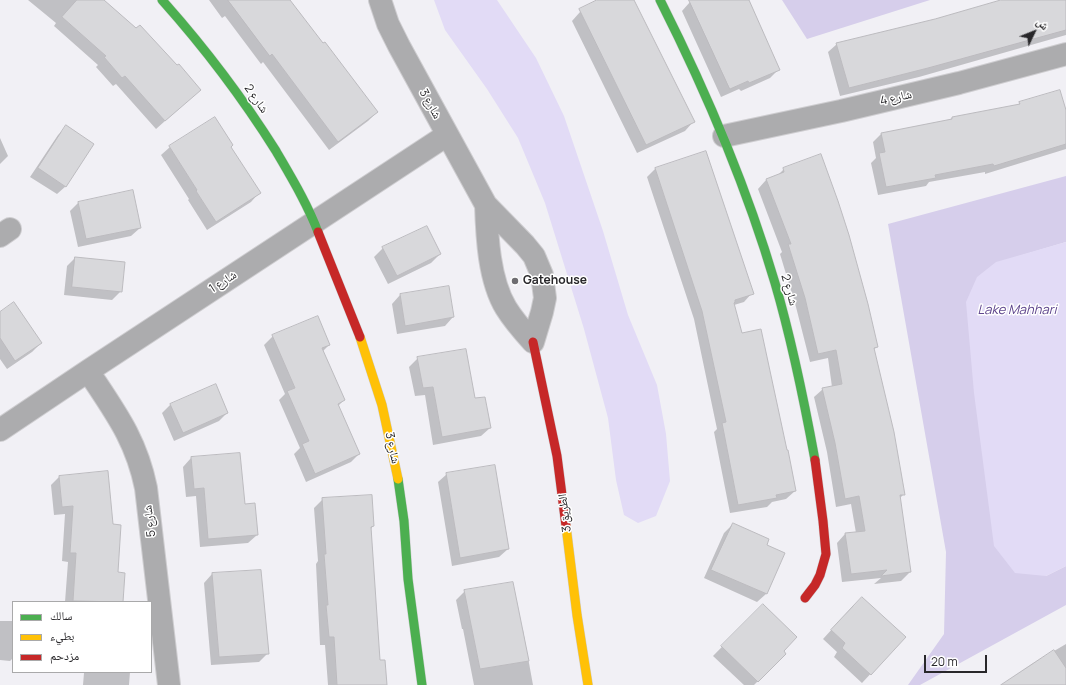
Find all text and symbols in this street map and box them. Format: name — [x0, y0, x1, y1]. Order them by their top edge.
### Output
north arrow — [1014, 12, 1054, 52]
text: ش — [1034, 14, 1053, 33]
street label: شارع 2 — [241, 82, 271, 116]
street label: شارع 3 — [416, 87, 444, 121]
street label: شارع 4 — [879, 87, 913, 109]
street label: شارع 1 — [207, 268, 239, 296]
street label: شارع 2 — [778, 273, 800, 307]
place label: Gatehouse — [523, 274, 587, 288]
marker: Gatehouse — [510, 276, 520, 286]
water label: Lake Mahhari — [978, 302, 1056, 318]
street label: شارع 3 — [382, 431, 402, 465]
street label: 3 الطريق — [555, 493, 575, 533]
street label: شارع 5 — [141, 504, 159, 538]
legend — [12, 601, 152, 673]
text: سالك — [50, 607, 72, 624]
text: بطيء — [50, 627, 74, 644]
text: مزدحم — [50, 647, 79, 664]
scale bar — [926, 647, 989, 673]
text: 20 m — [931, 653, 958, 670]

